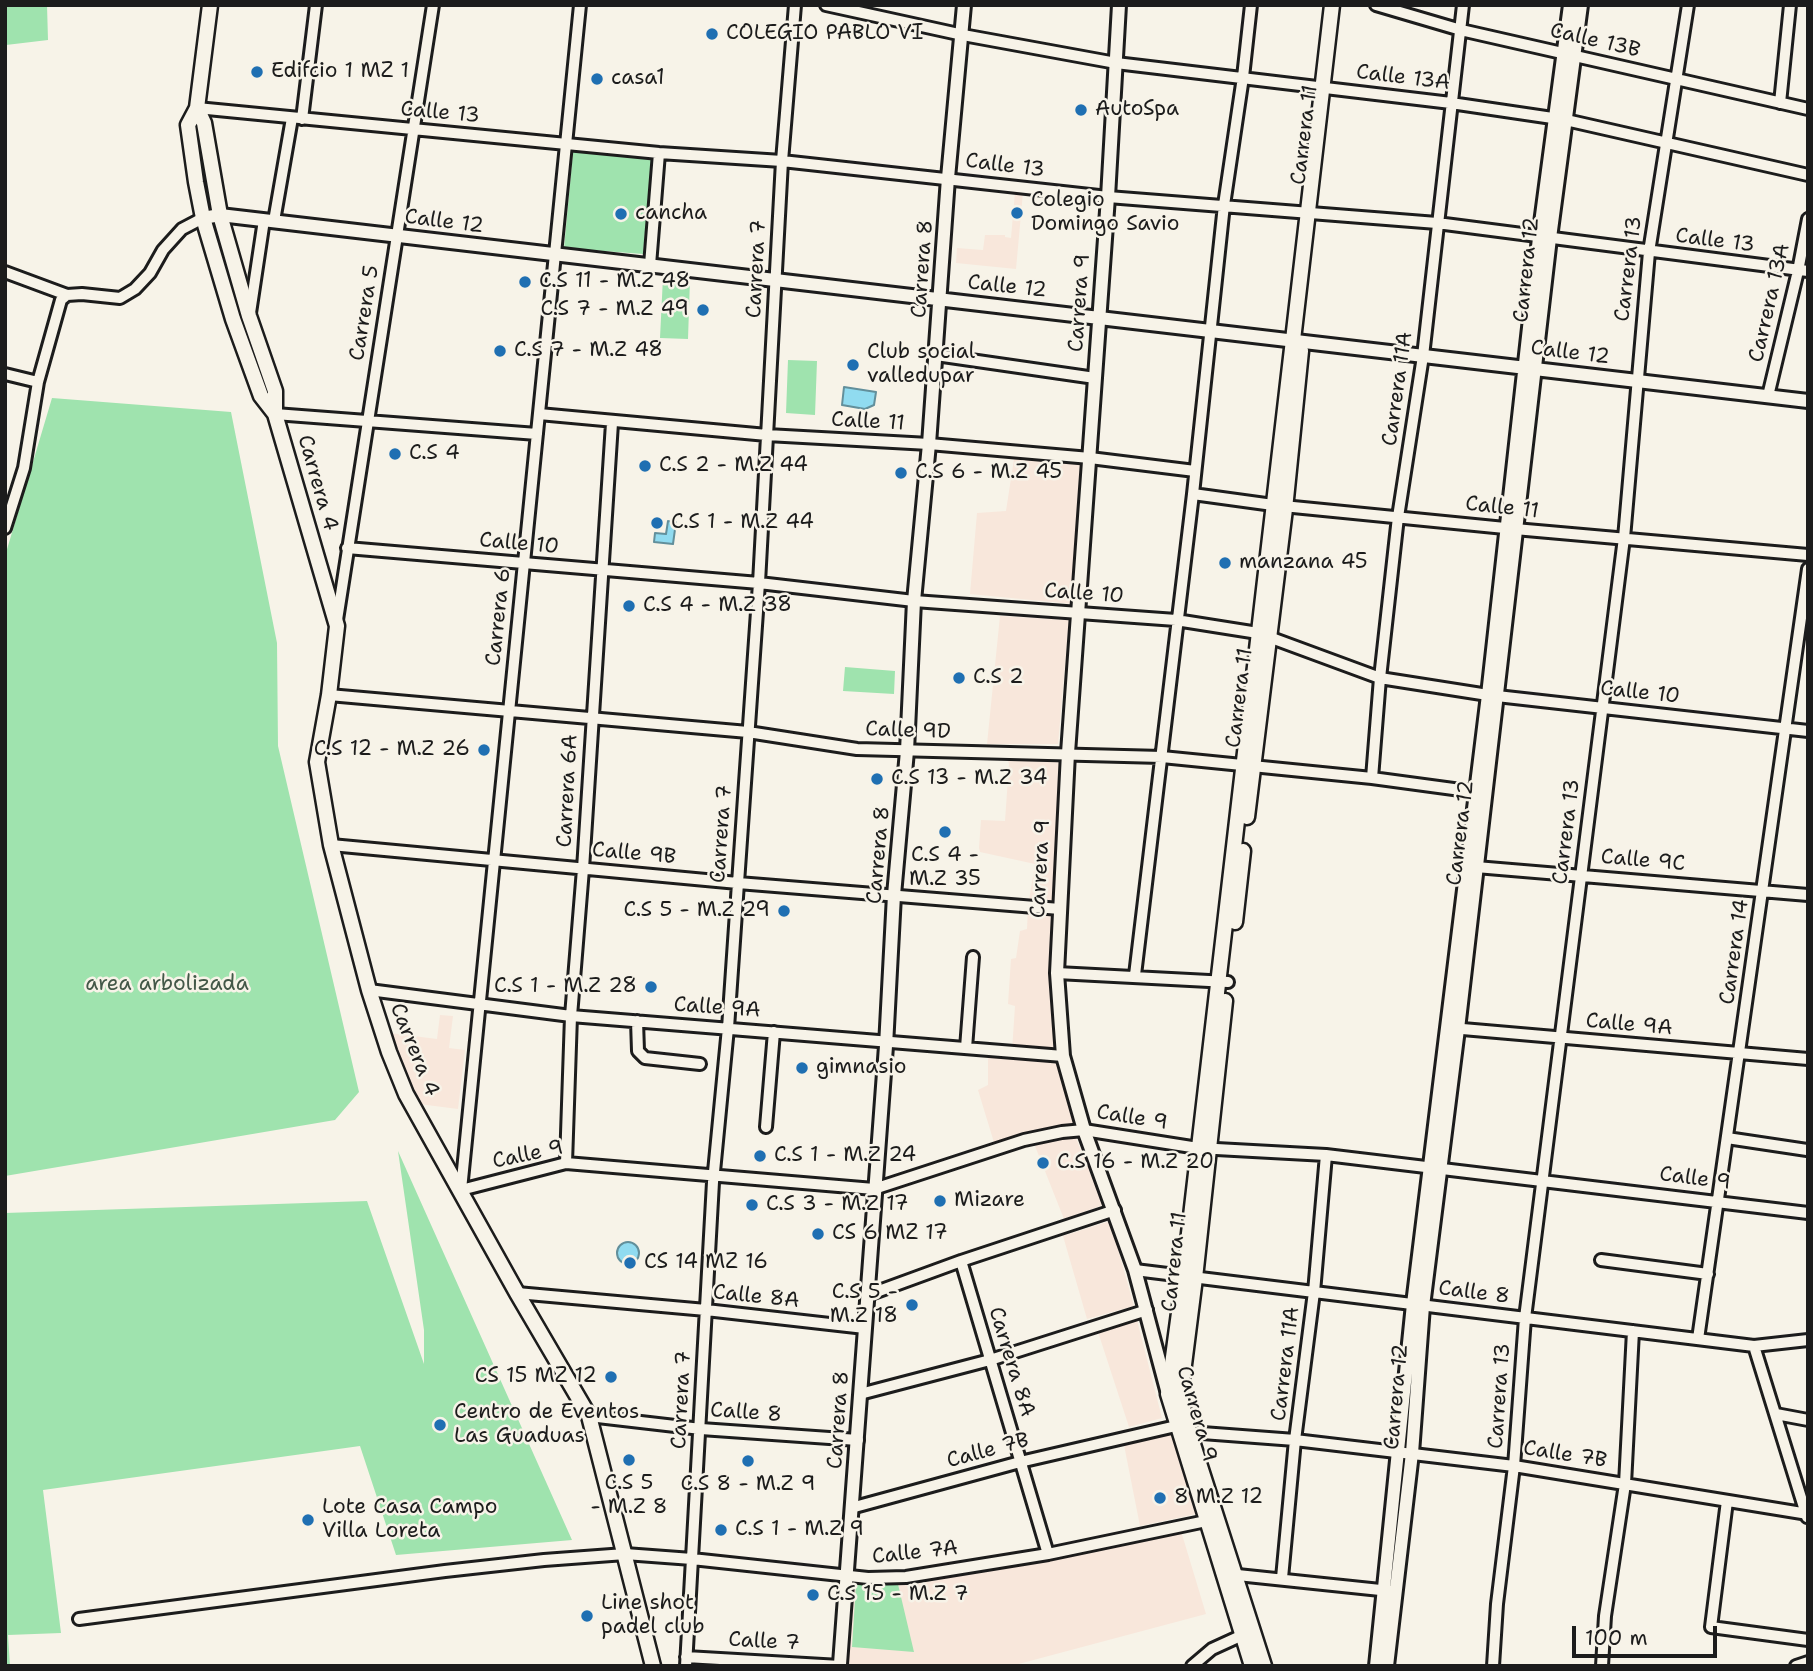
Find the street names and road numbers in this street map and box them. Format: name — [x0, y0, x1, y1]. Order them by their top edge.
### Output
street label: Calle 13B — [1547, 18, 1643, 64]
street label: Calle 13A — [1355, 60, 1451, 96]
street label: Carrera 11 — [1286, 84, 1324, 186]
street label: Calle 13 — [399, 97, 481, 129]
street label: Calle 13 — [964, 149, 1046, 183]
street label: Calle 12 — [403, 205, 485, 239]
street label: Carrera 13 — [1610, 215, 1648, 323]
street label: Carrera 12 — [1509, 216, 1545, 324]
street label: Carrera 7 — [742, 219, 772, 319]
street label: Carrera 8 — [907, 219, 939, 319]
street label: Calle 13 — [1674, 224, 1756, 258]
street label: Carrera 13A — [1744, 241, 1796, 365]
street label: Carrera 9 — [1064, 253, 1096, 353]
street label: Carrera 5 — [345, 263, 385, 363]
street label: Calle 12 — [966, 270, 1048, 304]
street label: Carrera 11A — [1378, 330, 1418, 448]
street label: Calle 12 — [1529, 336, 1611, 370]
street label: Calle 11 — [830, 407, 906, 437]
street label: Carrera 4 — [291, 432, 343, 534]
street label: Calle 11 — [1464, 492, 1540, 524]
street label: Calle 10 — [478, 528, 560, 560]
street label: Carrera 6 — [481, 567, 517, 667]
street label: Calle 10 — [1043, 579, 1125, 609]
street label: Carrera 11 — [1221, 647, 1259, 749]
street label: Calle 10 — [1599, 676, 1681, 710]
street label: Calle 9D — [865, 717, 951, 745]
street label: Carrera 6A — [552, 734, 584, 848]
street label: Carrera 13 — [1548, 778, 1586, 886]
street label: Carrera 12 — [1442, 779, 1480, 887]
street label: Carrera 7 — [706, 784, 738, 884]
street label: Carrera 8 — [862, 805, 896, 905]
street label: Carrera 9 — [1026, 819, 1056, 919]
street label: Calle 9B — [591, 838, 677, 870]
street label: Calle 9C — [1600, 845, 1686, 877]
street label: Carrera 14 — [1715, 898, 1755, 1006]
street label: Calle 9A — [673, 992, 761, 1024]
street label: Carrera 4 — [384, 1000, 444, 1100]
street label: Calle 9A — [1585, 1009, 1673, 1041]
street label: Calle 9 — [1095, 1100, 1169, 1136]
street label: Calle 9 — [490, 1135, 566, 1175]
street label: Calle 9 — [1658, 1162, 1732, 1196]
street label: Carrera 11 — [1157, 1211, 1193, 1313]
street label: Calle 8 — [1437, 1276, 1511, 1310]
street label: Calle 8A — [711, 1280, 801, 1314]
street label: Carrera 8A — [982, 1304, 1040, 1420]
street label: Carrera 11A — [1266, 1305, 1306, 1423]
street label: Carrera 13 — [1484, 1342, 1516, 1450]
street label: Carrera 12 — [1380, 1343, 1414, 1451]
street label: Carrera 7 — [667, 1350, 697, 1450]
street label: Carrera 9 — [1170, 1363, 1222, 1465]
street label: Carrera 8 — [823, 1370, 855, 1470]
street label: Calle 8 — [709, 1398, 783, 1428]
street label: Calle 7B — [944, 1428, 1032, 1474]
street label: Calle 7B — [1521, 1436, 1609, 1474]
street label: Calle 7A — [871, 1536, 959, 1570]
street label: Calle 7 — [728, 1628, 800, 1656]

